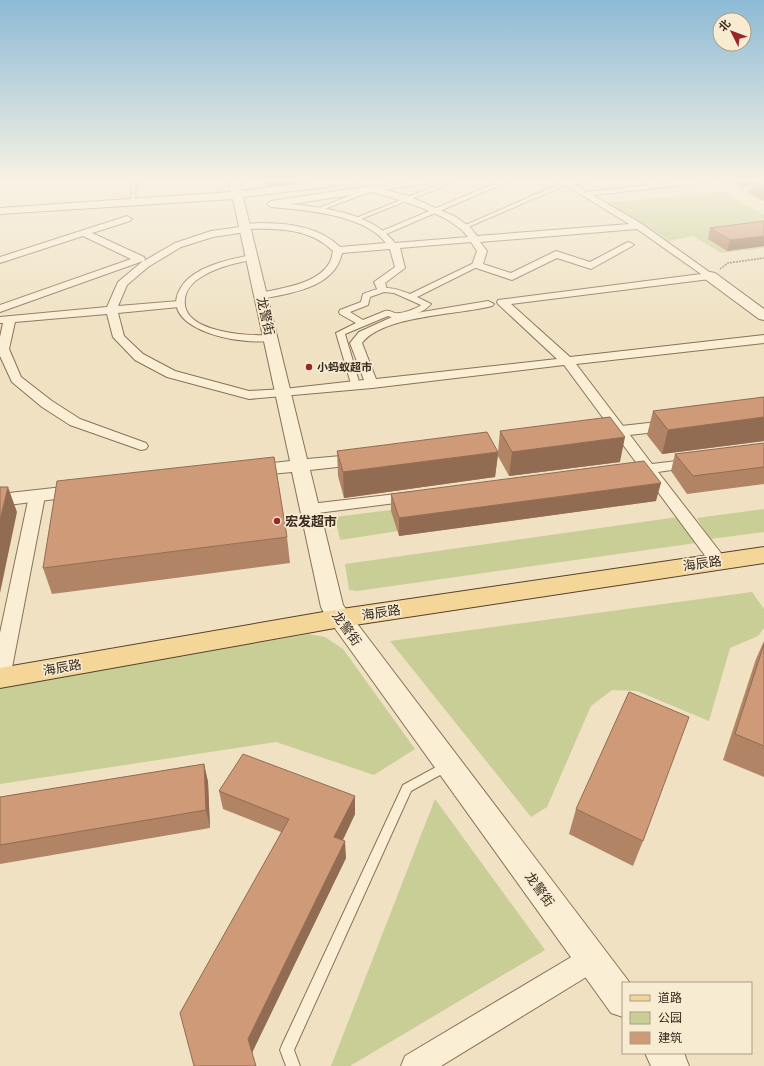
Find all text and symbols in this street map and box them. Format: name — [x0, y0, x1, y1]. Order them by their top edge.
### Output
north arrow — [712, 12, 752, 52]
text: 北 — [714, 15, 733, 34]
street label: 龙警街 — [253, 295, 280, 337]
place label: 小蚂蚁超市 — [317, 358, 372, 374]
marker: 小蚂蚁超市 — [304, 362, 314, 372]
place label: 宏发超市 — [285, 511, 337, 530]
marker: 宏发超市 — [272, 516, 282, 526]
street label: 海辰路 — [681, 550, 723, 575]
street label: 海辰路 — [360, 599, 402, 624]
street label: 龙警街 — [328, 606, 367, 649]
street label: 海辰路 — [41, 654, 83, 679]
street label: 龙警街 — [521, 867, 560, 910]
legend — [622, 982, 752, 1054]
text: 道路 — [658, 988, 682, 1006]
text: 公园 — [658, 1008, 682, 1026]
text: 建筑 — [658, 1028, 682, 1046]

